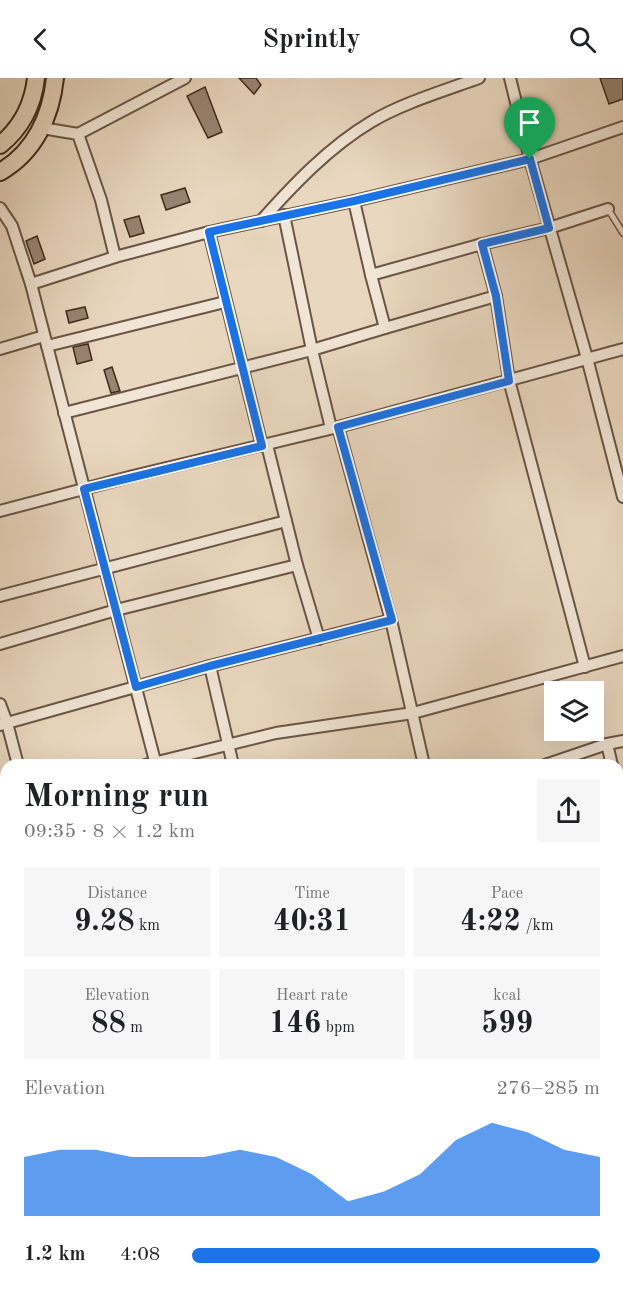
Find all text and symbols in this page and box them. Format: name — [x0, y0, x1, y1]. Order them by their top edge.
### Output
icon: back — [24, 23, 57, 56]
icon: search — [566, 23, 599, 56]
text: Sprintly — [262, 26, 361, 53]
pin — [504, 97, 555, 159]
icon: arrive — [513, 106, 546, 139]
map controls — [544, 681, 604, 741]
button: layers — [544, 681, 604, 741]
button: share — [537, 779, 600, 842]
text: Morning run — [24, 781, 209, 814]
text: 09:35 · 8 × 1.2 km — [24, 822, 195, 842]
text: Distance — [87, 886, 147, 902]
text: Time — [294, 886, 330, 902]
text: Pace — [491, 886, 523, 902]
text: 9.28 — [74, 907, 135, 937]
text: 40:31 — [273, 907, 351, 937]
text: 4:22 — [460, 907, 521, 937]
text: km — [135, 918, 160, 934]
text: /km — [521, 918, 554, 934]
text: Elevation — [84, 988, 150, 1004]
text: Heart rate — [276, 988, 348, 1004]
text: kcal — [493, 988, 521, 1004]
text: 88 — [91, 1009, 126, 1039]
text: 146 — [269, 1009, 321, 1039]
text: 599 — [481, 1009, 533, 1039]
text: m — [126, 1020, 143, 1036]
text: bpm — [321, 1020, 355, 1036]
text: Elevation — [24, 1079, 105, 1099]
text: 276–285 m — [497, 1079, 600, 1099]
text: 1.2 km — [24, 1245, 86, 1265]
text: 4:08 — [120, 1245, 160, 1265]

